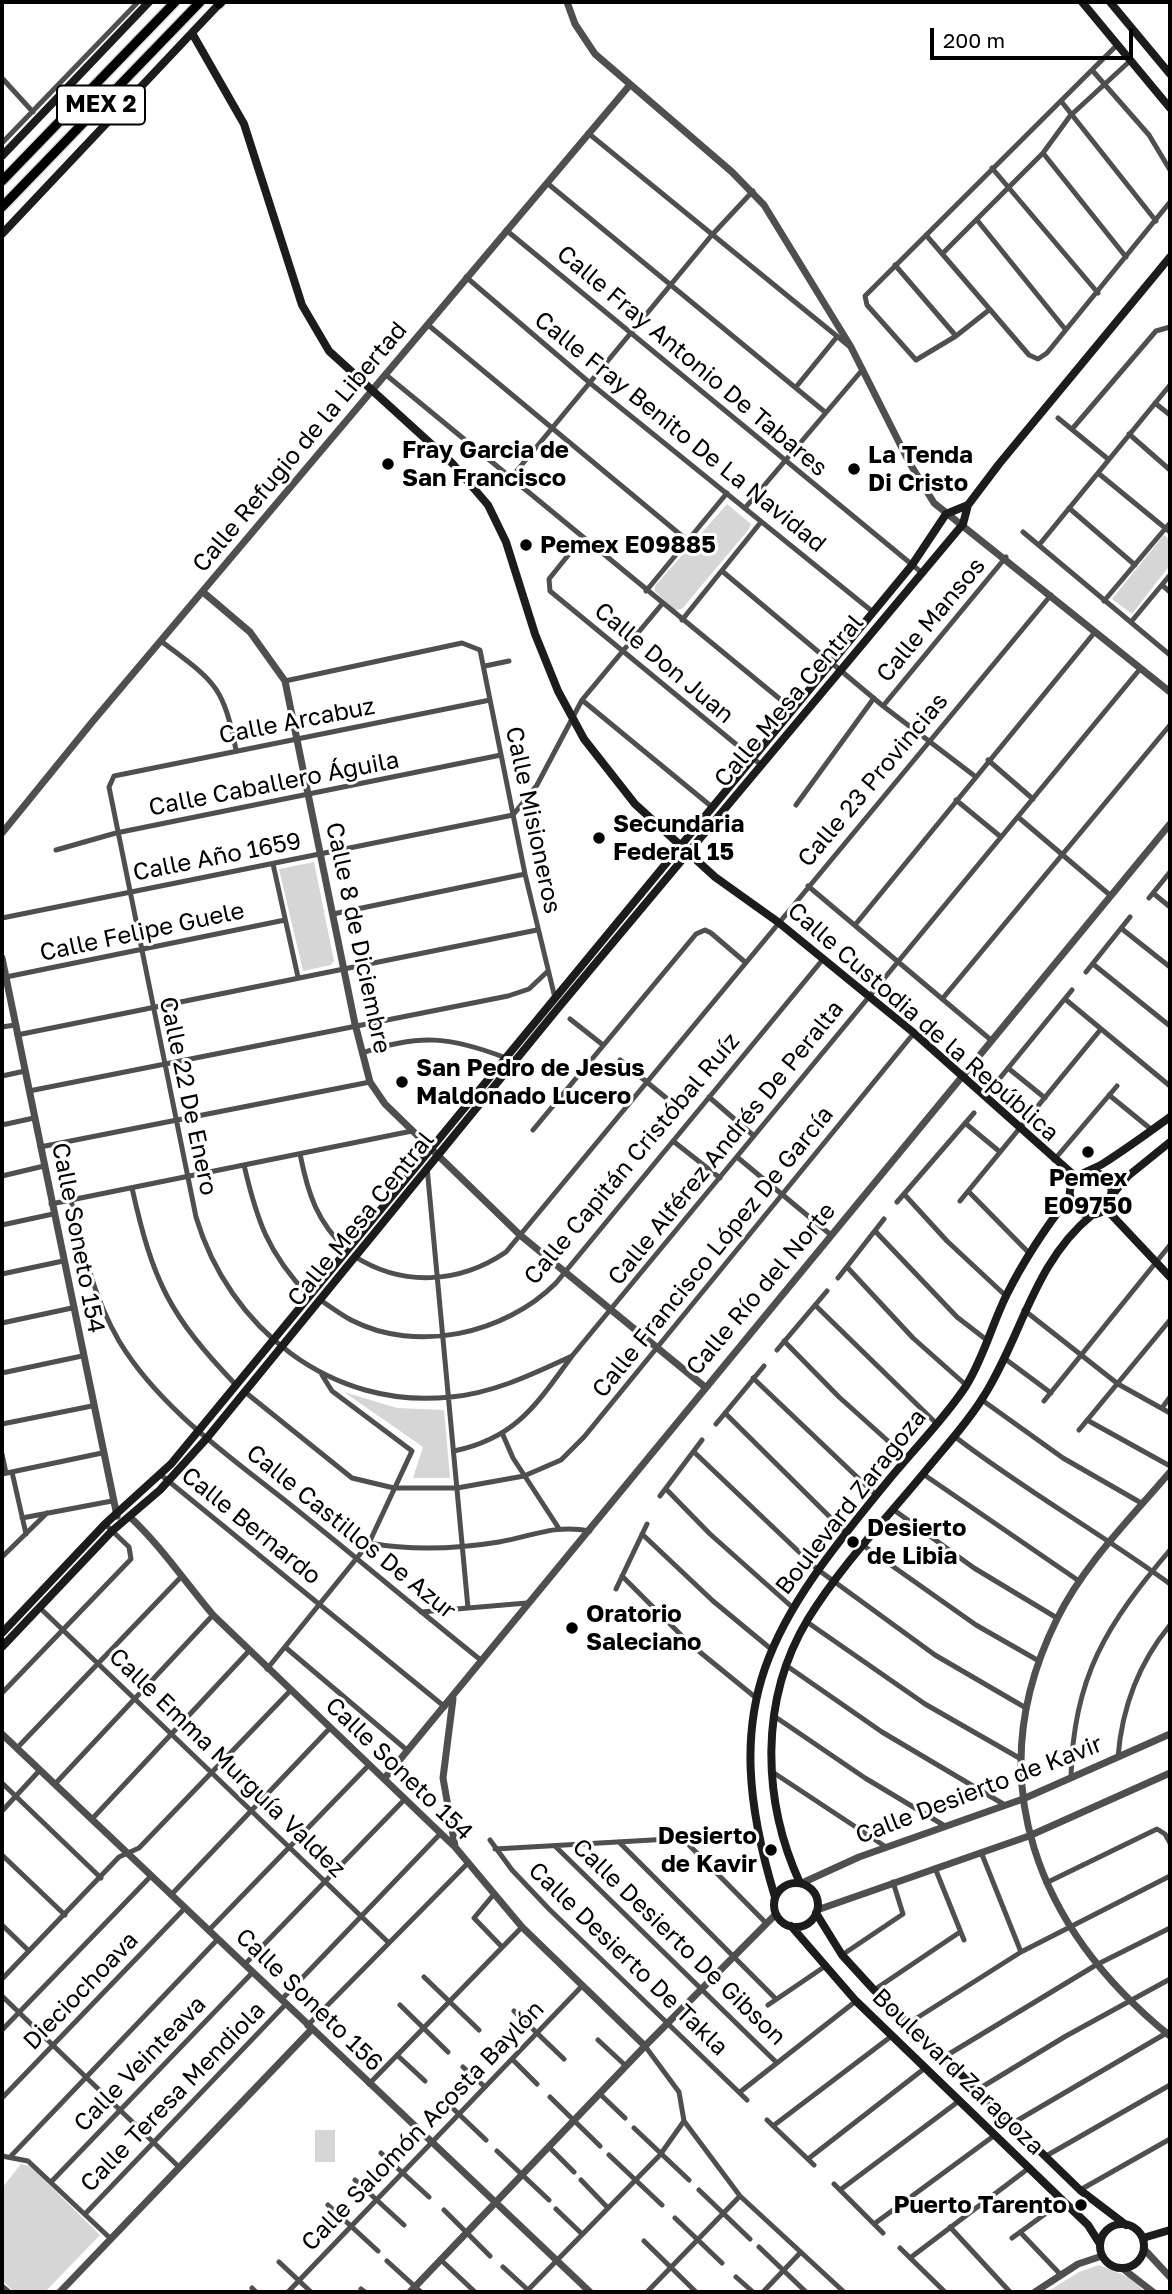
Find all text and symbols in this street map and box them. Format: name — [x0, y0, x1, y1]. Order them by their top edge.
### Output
scale bar — [934, 14, 1137, 58]
text: 200 m — [943, 27, 1005, 53]
road number: MEX 2 — [57, 86, 145, 124]
street label: Calle Fray Antonio De Tabares — [551, 239, 833, 483]
street label: Calle Fray Benito De La Navidad — [529, 305, 831, 559]
street label: Calle Refugio de la Libertad — [187, 316, 413, 578]
place label: Fray Garcia de San Francisco — [402, 436, 569, 492]
place label: La Tenda Di Cristo — [868, 441, 973, 497]
marker: Fray Garcia de San Francisco — [380, 456, 396, 472]
marker: La Tenda Di Cristo — [846, 461, 862, 477]
place label: Pemex E09885 — [540, 531, 716, 559]
marker: Pemex E09885 — [518, 537, 534, 553]
street label: Calle Mansos — [871, 552, 991, 688]
street label: Calle Don Juan — [588, 596, 740, 730]
street label: Calle Mesa Central — [708, 609, 870, 793]
street label: Calle 23 Provincias — [792, 687, 954, 873]
street label: Calle Arcabuz — [217, 692, 377, 750]
street label: Calle Misioneros — [499, 724, 567, 916]
street label: Calle Caballero Águila — [146, 746, 402, 822]
place label: Secundaria Federal 15 — [613, 810, 744, 866]
street label: Calle 8 de Diciembre — [319, 820, 397, 1056]
street label: Calle Año 1659 — [130, 827, 304, 887]
marker: Secundaria Federal 15 — [591, 830, 607, 846]
street label: Calle Felipe Guele — [37, 896, 247, 968]
street label: Calle Custodia de la República — [781, 896, 1065, 1148]
street label: Calle 22 De Enero — [153, 994, 223, 1198]
street label: Calle Alférez Andrés De Peralta — [602, 995, 850, 1291]
street label: Calle Capitán Cristóbal Ruíz — [518, 1027, 746, 1291]
place label: San Pedro de Jesus Maldonado Lucero — [416, 1054, 645, 1110]
marker: San Pedro de Jesus Maldonado Lucero — [394, 1074, 410, 1090]
street label: Calle Francisco López De García — [586, 1101, 840, 1403]
street label: Calle Mesa Central — [282, 1126, 440, 1312]
street label: Calle Soneto 154 — [45, 1140, 111, 1336]
marker: Pemex E09750 — [1080, 1144, 1096, 1160]
place label: Pemex E09750 — [1043, 1164, 1133, 1220]
street label: Calle Río del Norte — [680, 1197, 842, 1381]
street label: Boulevard Zaragoza — [770, 1403, 932, 1601]
street label: Calle Castillos De Azur — [241, 1439, 461, 1625]
street label: Calle Bernardo — [176, 1461, 326, 1591]
place label: Desierto de Libia — [867, 1514, 966, 1570]
marker: Desierto de Libia — [845, 1534, 861, 1550]
place label: Oratorio Saleciano — [586, 1600, 701, 1656]
marker: Oratorio Saleciano — [564, 1620, 580, 1636]
street label: Calle Emma Murguía Valdez — [103, 1642, 351, 1884]
street label: Calle Soneto 154 — [319, 1691, 479, 1847]
street label: Calle Desierto de Kavir — [852, 1730, 1106, 1850]
place label: Desierto de Kavir — [658, 1822, 757, 1878]
street label: Calle Desierto De Gibson — [566, 1833, 792, 2051]
marker: Desierto de Kavir — [763, 1842, 779, 1858]
street label: Calle Desierto De Takla — [522, 1856, 734, 2062]
street label: Calle Soneto 156 — [229, 1922, 389, 2078]
street label: Dieciochoava — [18, 1926, 144, 2056]
street label: Boulevard Zaragoza — [866, 1983, 1050, 2161]
street label: Calle Veinteava — [68, 1990, 212, 2138]
street label: Calle Salomón Acosta Baylón — [296, 1995, 550, 2257]
street label: Calle Teresa Mendiola — [75, 1996, 271, 2198]
place label: Puerto Tarento — [893, 2191, 1067, 2219]
marker: Puerto Tarento — [1073, 2197, 1089, 2213]

